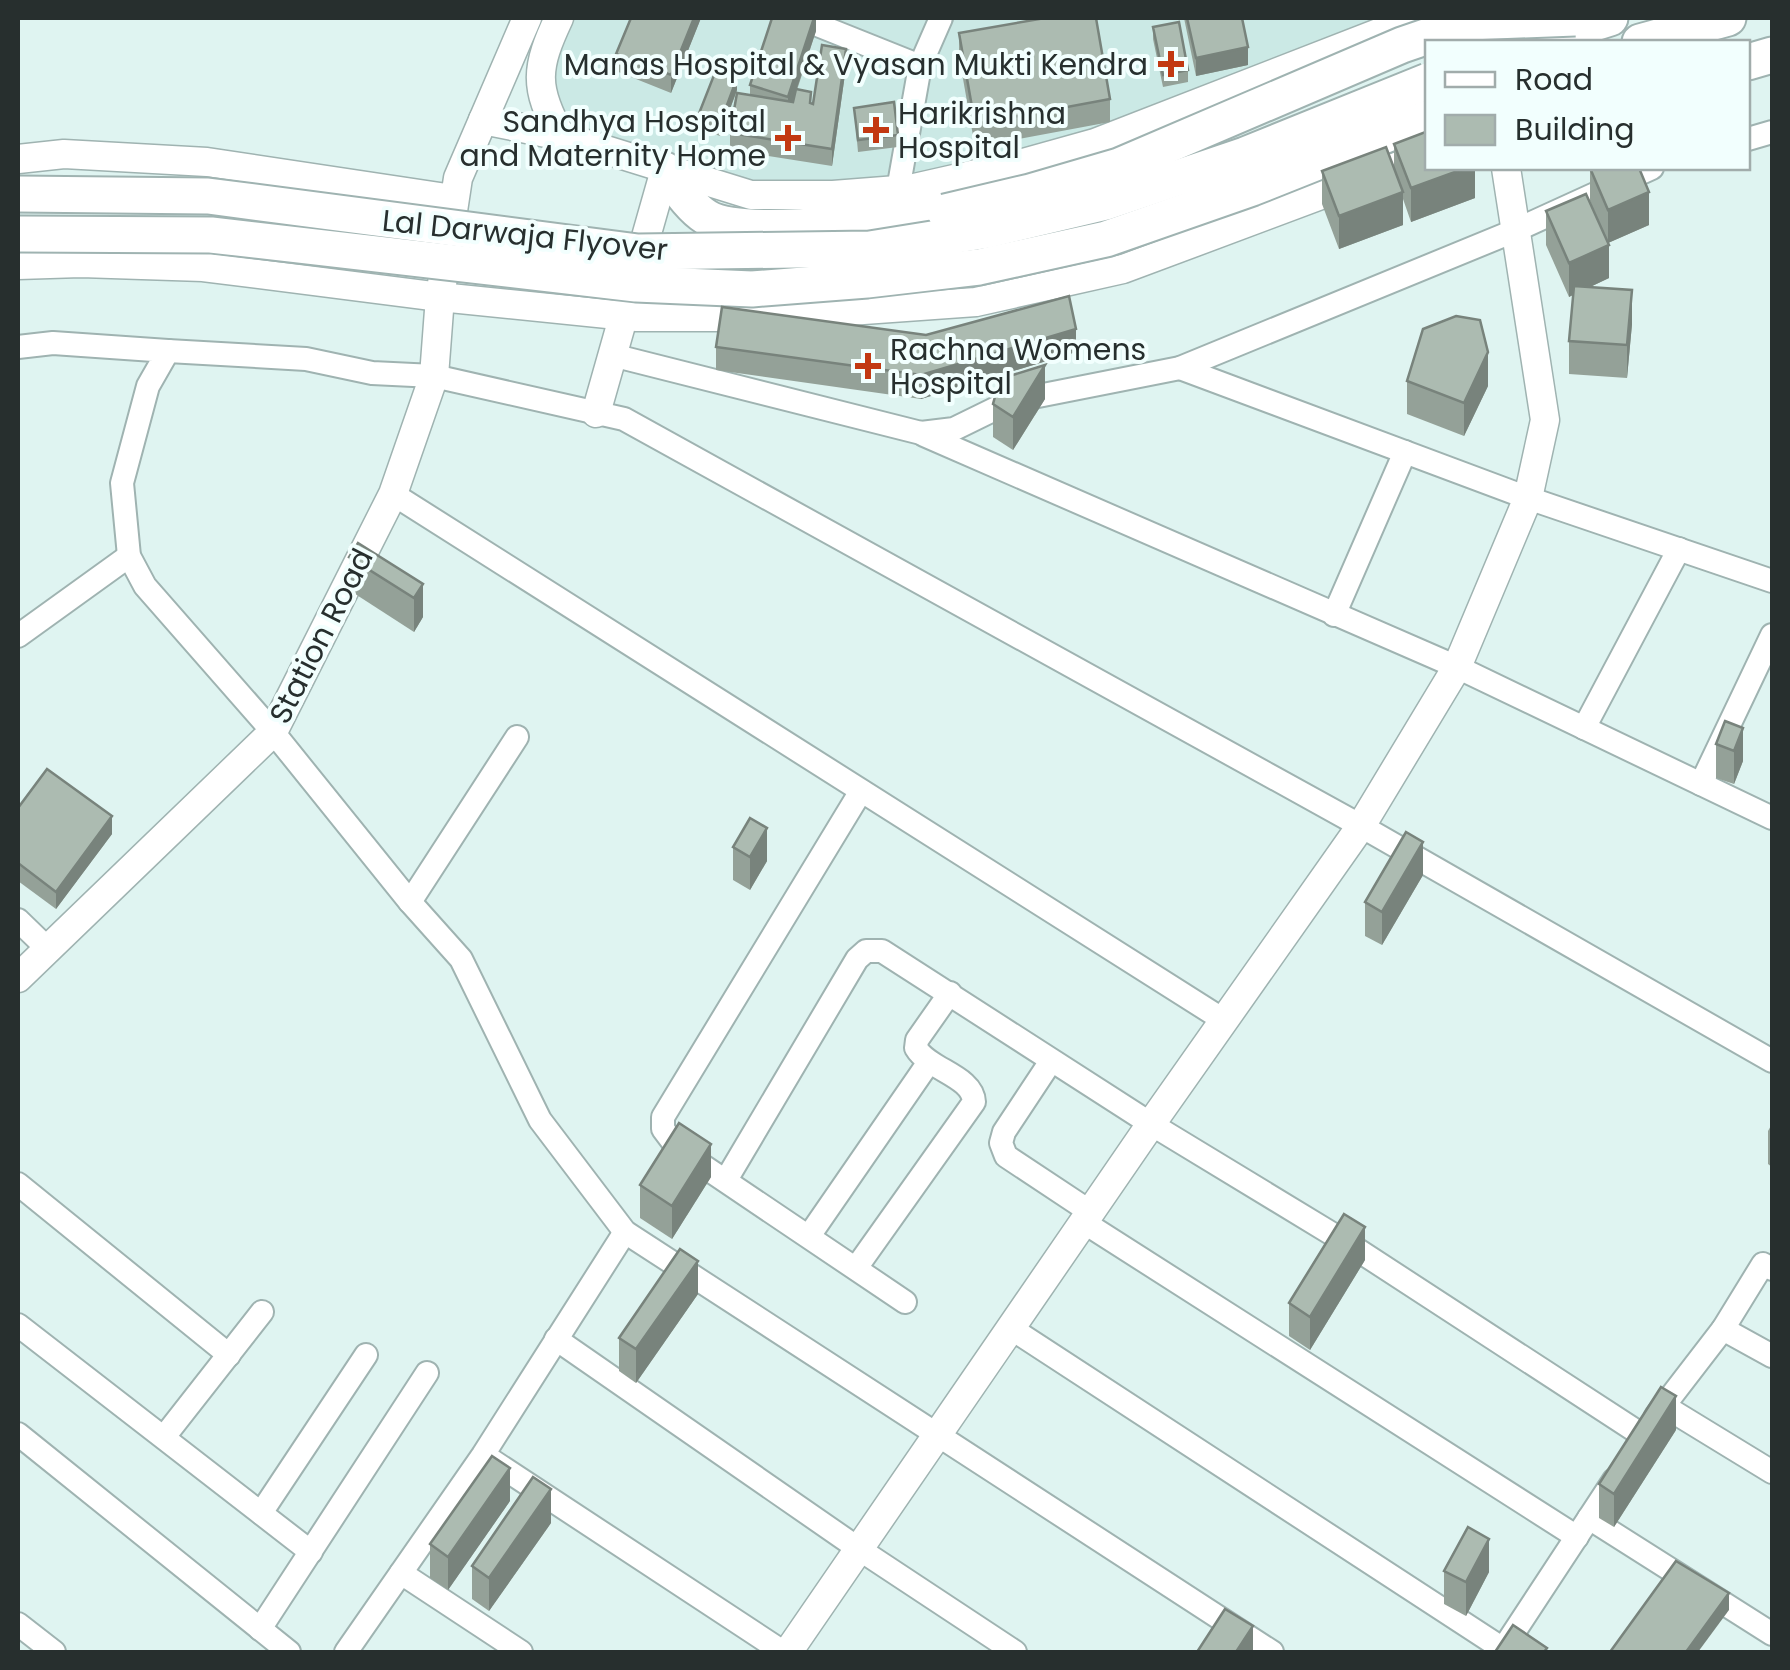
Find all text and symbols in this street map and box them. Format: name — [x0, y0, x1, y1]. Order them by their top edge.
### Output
legend — [1425, 40, 1750, 170]
place label: Manas Hospital & Vyasan Mukti Kendra — [564, 43, 1148, 86]
marker: Manas Hospital & Vyasan Mukti Kendra — [1158, 51, 1184, 77]
text: Road — [1515, 58, 1593, 101]
place label: Harikrishna Hospital — [898, 92, 1066, 169]
place label: Sandhya Hospital and Maternity Home — [460, 100, 766, 177]
text: Building — [1515, 108, 1635, 151]
marker: Harikrishna Hospital — [863, 117, 889, 143]
marker: Sandhya Hospital and Maternity Home — [775, 125, 801, 151]
street label: Lal Darwaja Flyover — [380, 199, 670, 271]
place label: Rachna Womens Hospital — [890, 328, 1146, 405]
marker: Rachna Womens Hospital — [855, 353, 881, 379]
street label: Station Road — [258, 541, 384, 731]

